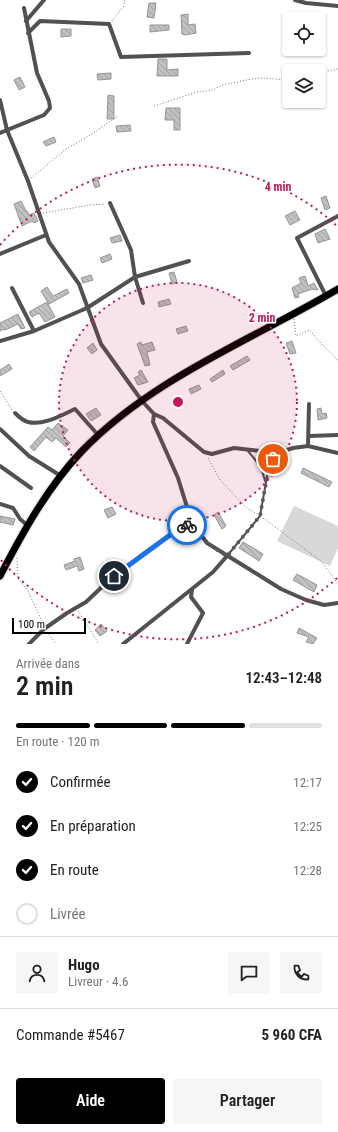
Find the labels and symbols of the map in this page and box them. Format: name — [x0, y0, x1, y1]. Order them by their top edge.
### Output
text: 4 min — [265, 180, 291, 194]
text: 2 min — [249, 311, 275, 325]
centre of rings — [171, 395, 185, 409]
pin — [256, 442, 290, 476]
courier — [167, 505, 207, 545]
pin — [97, 559, 131, 593]
scale bar — [12, 616, 86, 635]

